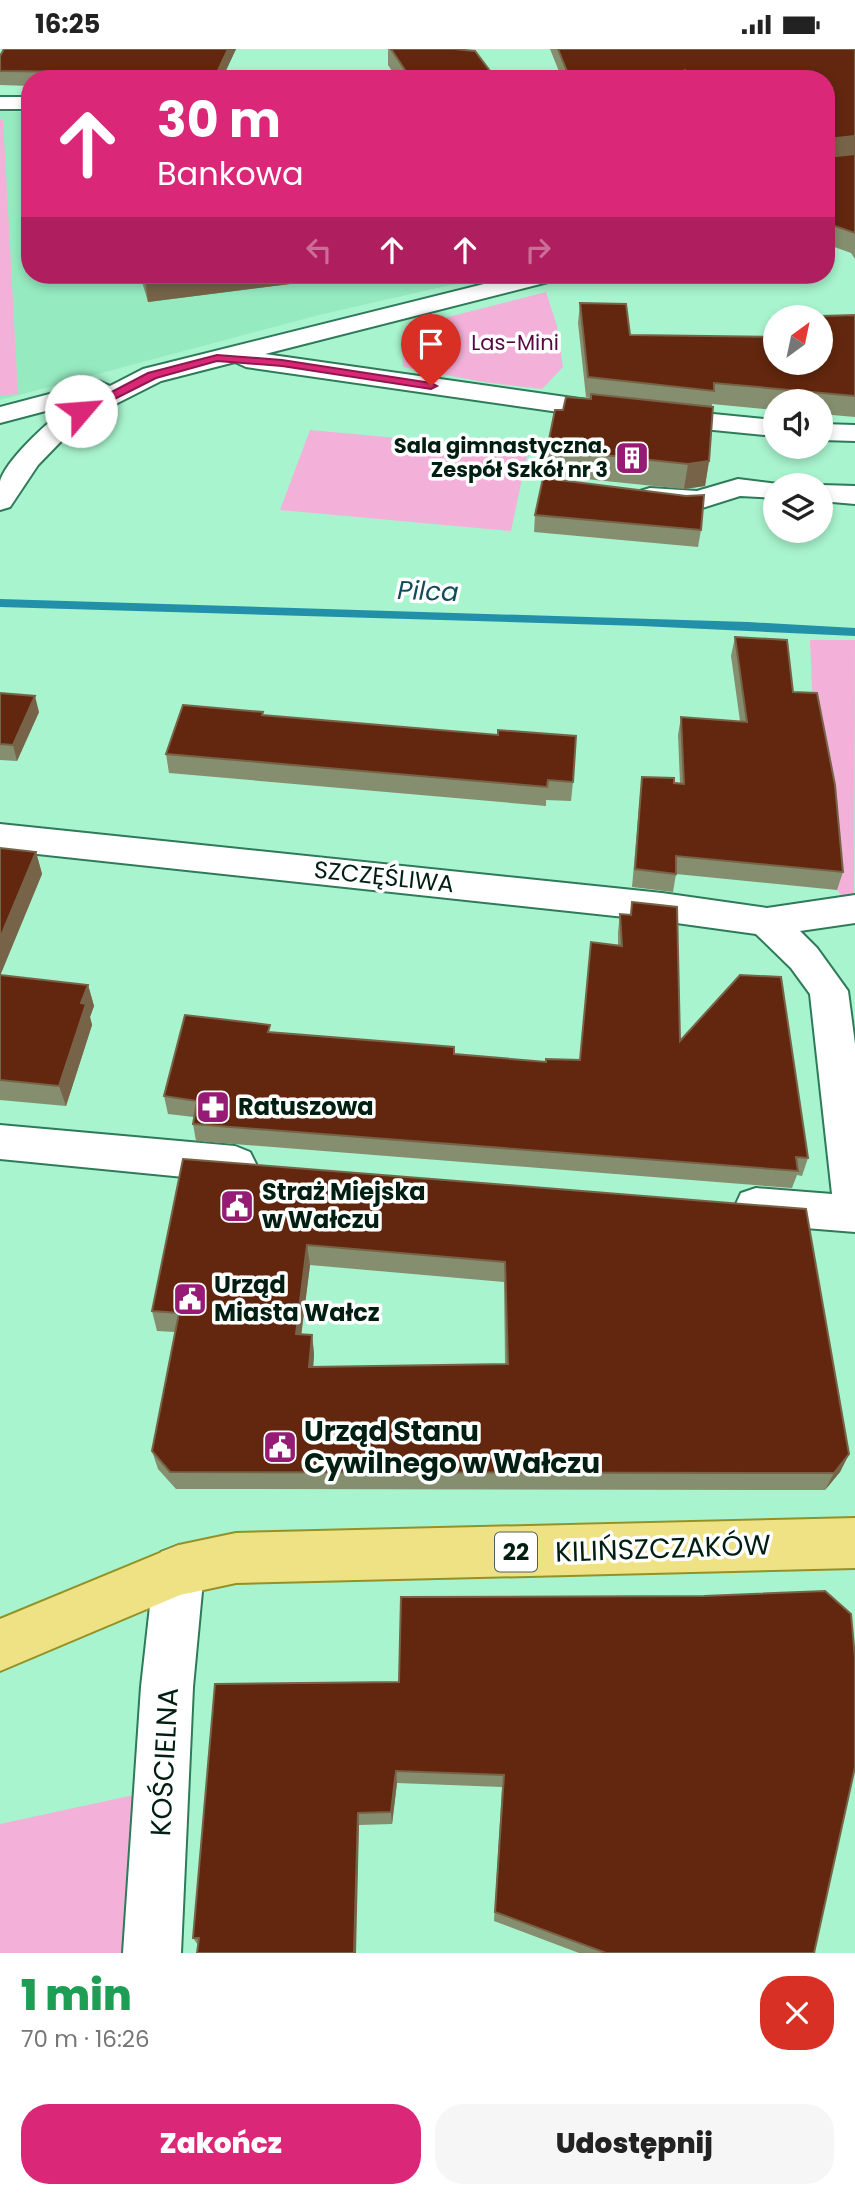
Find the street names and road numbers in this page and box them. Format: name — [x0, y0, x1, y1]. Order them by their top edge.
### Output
street label: SZCZĘŚLIWA — [312, 853, 456, 900]
street label: KILIŃSZCZAKÓW — [555, 1525, 771, 1572]
road number: 22 — [495, 1533, 537, 1571]
street label: KOŚCIELNA — [141, 1687, 188, 1837]

